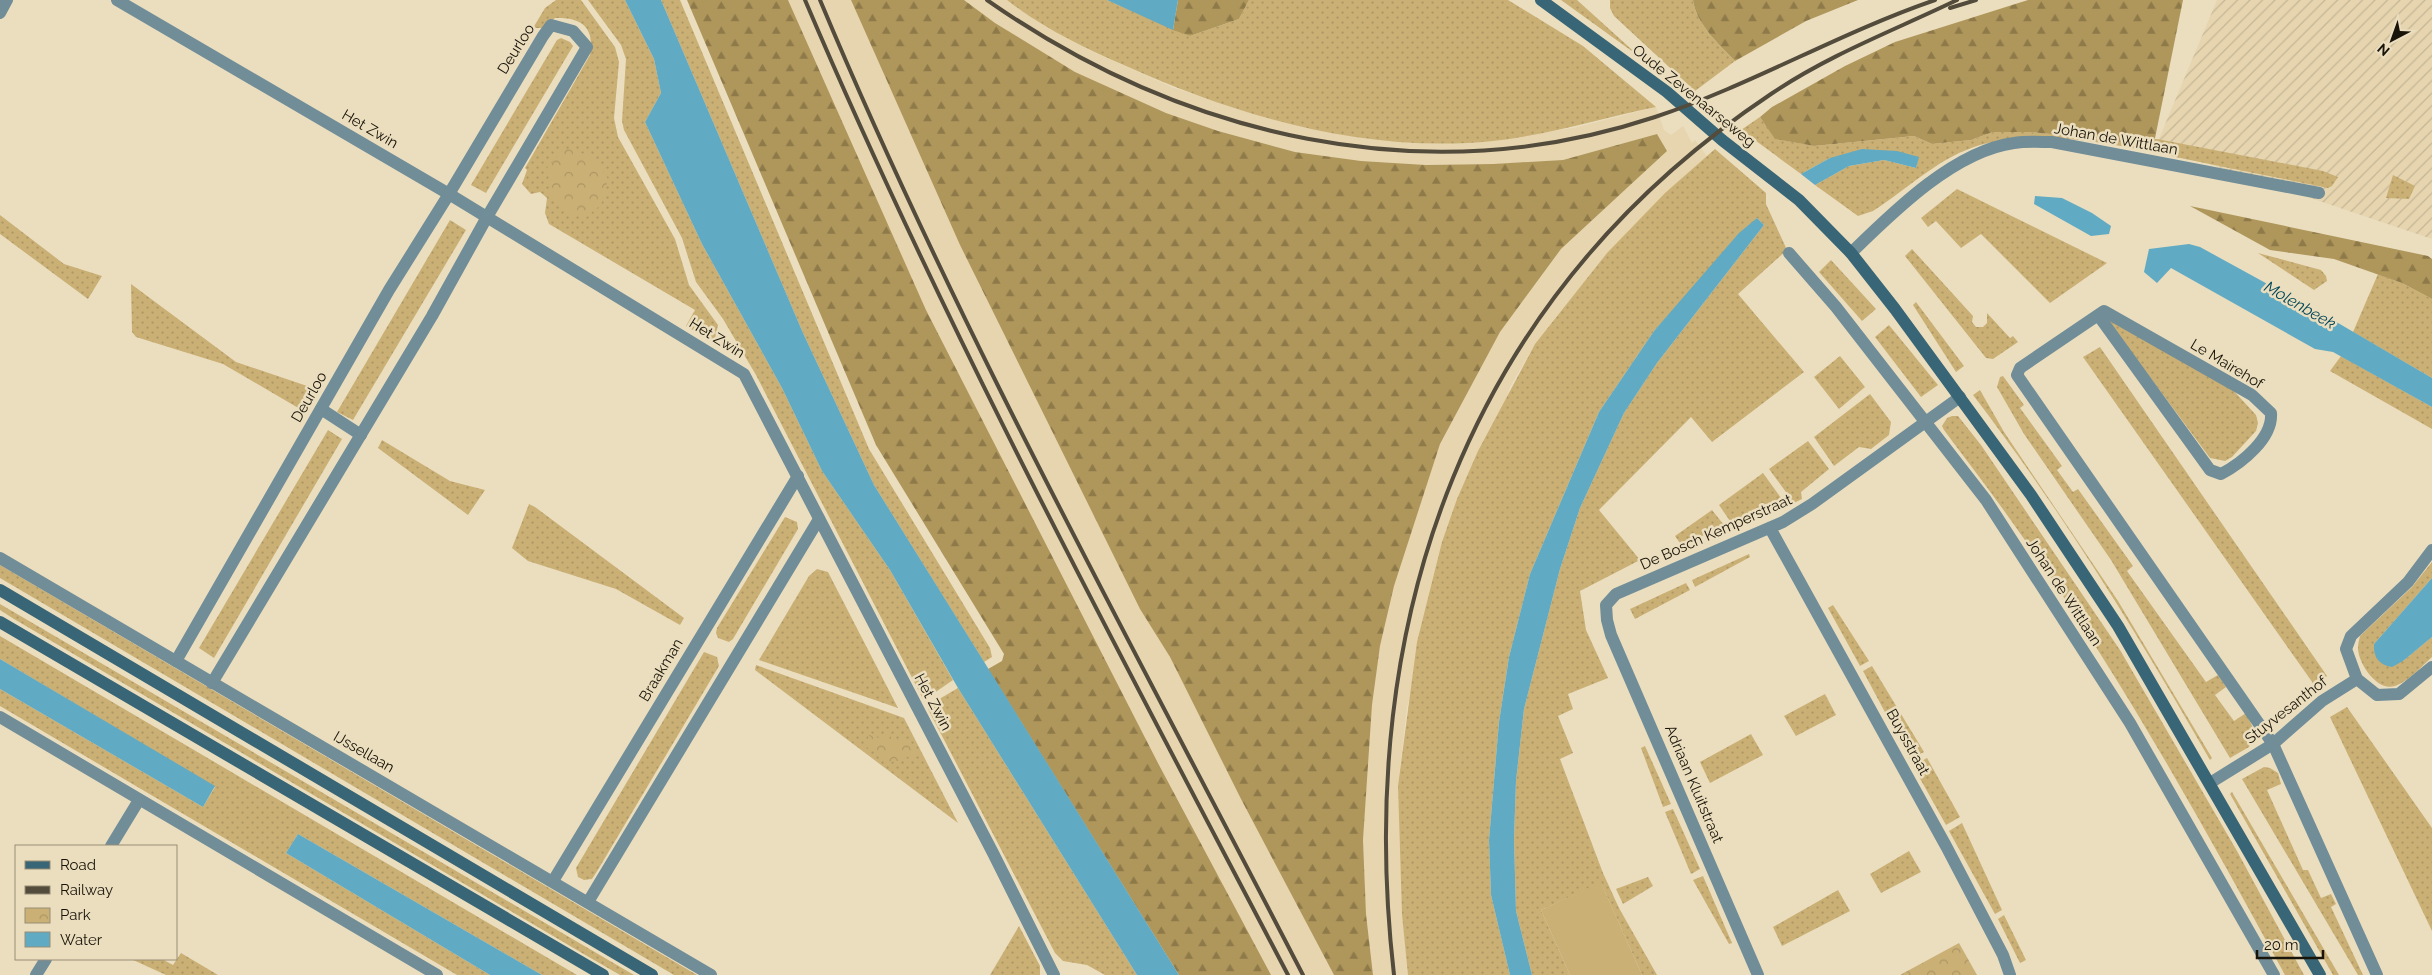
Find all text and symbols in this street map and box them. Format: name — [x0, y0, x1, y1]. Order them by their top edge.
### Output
north arrow — [2367, 15, 2417, 65]
street label: Deurloo — [494, 21, 538, 77]
text: N — [2374, 40, 2393, 59]
street label: Oude Zevenaarseweg — [1629, 41, 1759, 151]
street label: Het Zwin — [339, 106, 401, 152]
street label: Johan de Wittlaan — [2053, 119, 2179, 159]
water label: Molenbeek — [2261, 277, 2339, 333]
street label: Het Zwin — [686, 314, 748, 362]
street label: Le Mairehof — [2187, 335, 2268, 393]
street label: Deurloo — [287, 368, 331, 426]
street label: De Bosch Kemperstraat — [1637, 490, 1795, 574]
street label: Johan de Wittlaan — [2022, 535, 2106, 649]
street label: Braakman — [635, 635, 687, 705]
street label: Het Zwin — [911, 670, 955, 734]
street label: Stuyvesanthof — [2241, 672, 2331, 748]
street label: Buysstraat — [1882, 706, 1934, 778]
street label: Adriaan Kluitstraat — [1661, 722, 1727, 846]
street label: IJssellaan — [330, 727, 398, 777]
legend — [15, 845, 178, 960]
text: Road — [60, 856, 96, 874]
text: Railway — [60, 881, 113, 899]
text: Park — [60, 906, 91, 924]
scale bar — [2257, 928, 2323, 960]
text: Water — [60, 931, 103, 949]
text: 20 m — [2264, 936, 2299, 954]

